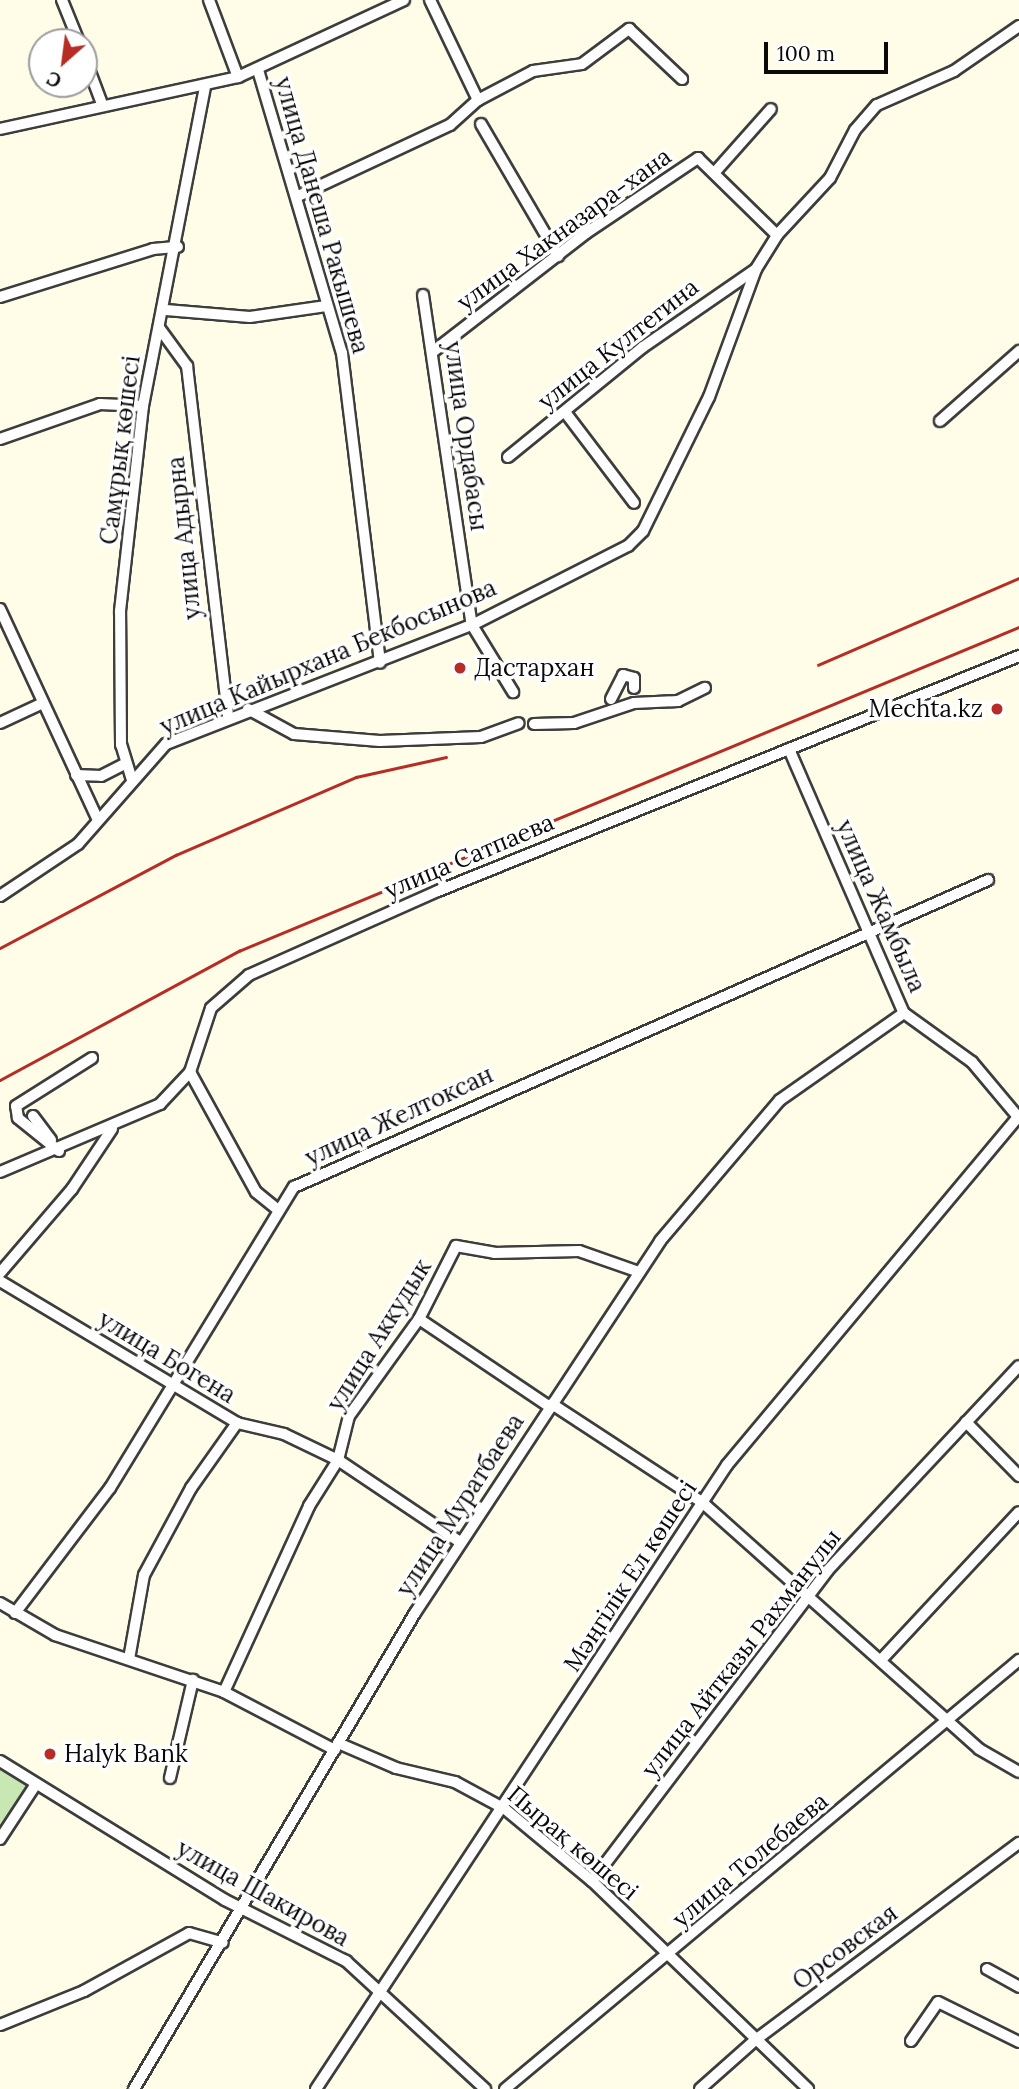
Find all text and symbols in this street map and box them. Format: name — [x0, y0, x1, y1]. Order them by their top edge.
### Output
north arrow — [28, 28, 98, 98]
scale bar — [767, 28, 891, 72]
text: 100 m — [777, 40, 835, 67]
text: С — [43, 66, 65, 93]
street label: улица Данеша Ракышева — [269, 73, 375, 357]
street label: улица Хакназара-хана — [451, 142, 677, 316]
street label: улица Култегина — [532, 272, 704, 416]
street label: улица Ордабасы — [438, 339, 494, 533]
street label: Самұрық көшесі — [94, 354, 146, 546]
street label: улица Адырна — [161, 455, 207, 621]
street label: улица Кайырхана Бекбосынова — [156, 573, 500, 741]
place label: Дастархан — [474, 654, 594, 682]
marker: Дастархан — [452, 660, 468, 676]
place label: Mechta.kz — [869, 695, 983, 723]
marker: Mechta.kz — [989, 701, 1005, 717]
street label: улица Сатпаева — [380, 807, 558, 905]
street label: улица Жамбыла — [830, 815, 932, 997]
street label: улица Желтоксан — [300, 1060, 498, 1172]
street label: улица Аккудык — [321, 1254, 437, 1416]
street label: улица Богена — [93, 1305, 241, 1409]
street label: улица Муратбаева — [390, 1408, 530, 1602]
street label: Мәңгілік Ел көшесі — [557, 1475, 703, 1677]
street label: улица Айтказы Рахманулы — [635, 1523, 847, 1783]
place label: Halyk Bank — [64, 1740, 188, 1768]
marker: Halyk Bank — [42, 1746, 58, 1762]
street label: Пырақ көшесі — [502, 1780, 644, 1906]
street label: улица Толебаева — [666, 1787, 834, 1933]
street label: улица Шакирова — [172, 1834, 354, 1952]
street label: Орсовская — [787, 1898, 903, 1996]

